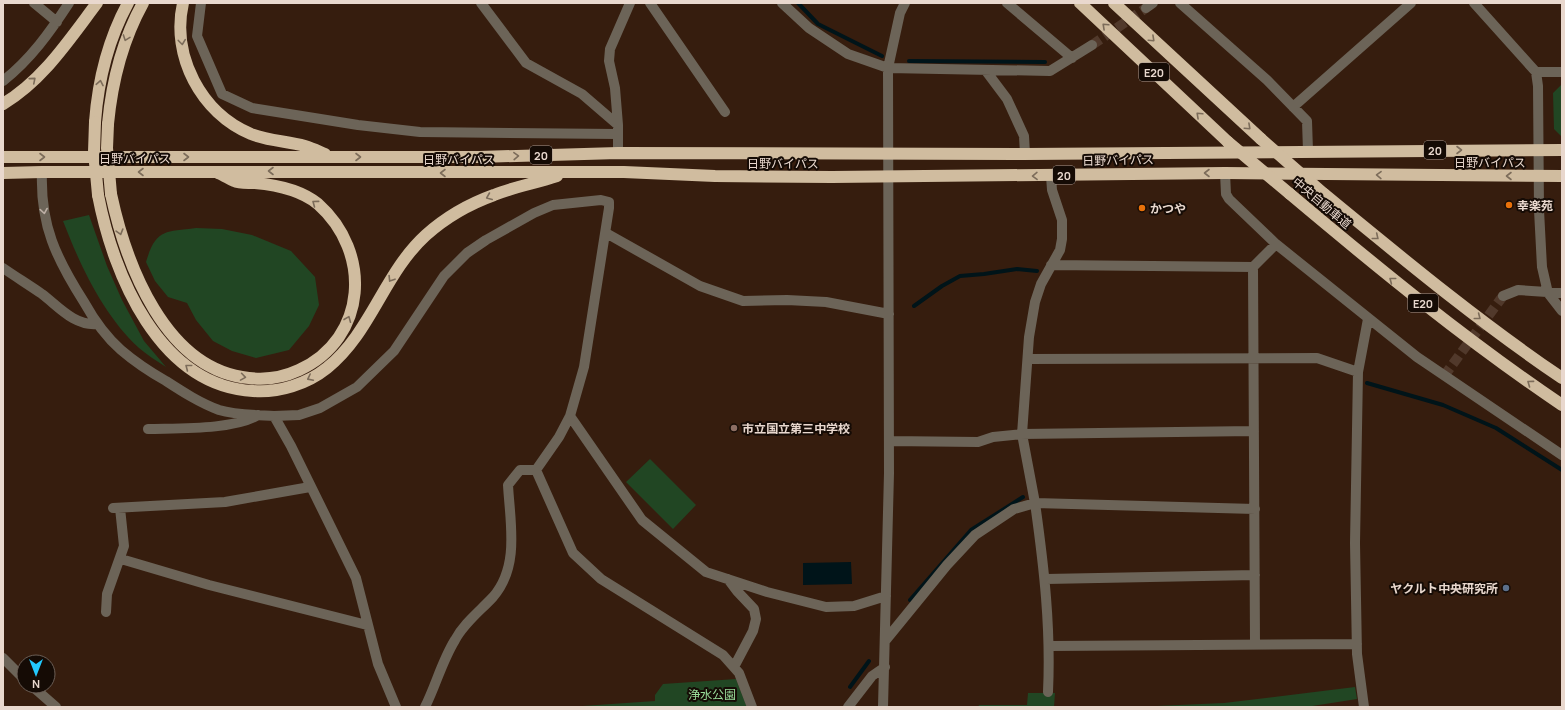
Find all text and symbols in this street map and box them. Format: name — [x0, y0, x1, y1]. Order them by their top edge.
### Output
one-way arrow — [1102, 24, 1109, 31]
one-way arrow — [1148, 34, 1155, 41]
one-way arrow — [123, 35, 131, 42]
one-way arrow — [177, 39, 186, 45]
road number: E20 — [1139, 63, 1169, 81]
one-way arrow — [29, 78, 36, 85]
one-way arrow — [95, 80, 103, 87]
one-way arrow — [1196, 112, 1204, 120]
one-way arrow — [1243, 123, 1251, 130]
road number: 20 — [1424, 141, 1446, 159]
road number: 20 — [530, 146, 552, 164]
one-way arrow — [1456, 146, 1462, 154]
street label: 日野バイパス — [99, 150, 171, 167]
street label: 日野バイパス — [423, 151, 495, 168]
one-way arrow — [513, 151, 519, 160]
street label: 日野バイパス — [1082, 151, 1154, 169]
one-way arrow — [39, 153, 45, 161]
one-way arrow — [183, 153, 189, 161]
one-way arrow — [355, 153, 361, 161]
street label: 日野バイパス — [1454, 154, 1526, 171]
street label: 日野バイパス — [747, 155, 819, 172]
road number: 20 — [1053, 166, 1075, 184]
one-way arrow — [268, 167, 274, 175]
one-way arrow — [138, 168, 144, 176]
one-way arrow — [440, 169, 446, 177]
one-way arrow — [1204, 169, 1210, 177]
one-way arrow — [1376, 171, 1382, 179]
one-way arrow — [1032, 172, 1038, 180]
one-way arrow — [1506, 172, 1512, 180]
street label: 中央自動車道 — [1289, 173, 1355, 233]
one-way arrow — [485, 192, 493, 200]
place label: 幸楽苑 — [1517, 197, 1553, 214]
place label: かつや — [1150, 200, 1186, 217]
marker: 幸楽苑 — [1504, 200, 1514, 210]
one-way arrow — [313, 201, 320, 208]
marker: かつや — [1137, 203, 1147, 213]
one-way arrow — [39, 207, 47, 214]
one-way arrow — [115, 229, 123, 235]
one-way arrow — [1371, 232, 1379, 239]
one-way arrow — [388, 275, 396, 282]
one-way arrow — [1390, 277, 1397, 284]
road number: E20 — [1408, 294, 1438, 312]
one-way arrow — [1474, 312, 1481, 319]
one-way arrow — [343, 316, 351, 323]
one-way arrow — [186, 365, 193, 372]
one-way arrow — [240, 372, 246, 381]
one-way arrow — [307, 373, 315, 381]
one-way arrow — [1527, 380, 1534, 388]
place label: 市立国立第三中学校 — [742, 420, 850, 437]
marker: 市立国立第三中学校 — [729, 423, 739, 433]
place label: ヤクルト中央研究所 — [1390, 580, 1498, 597]
marker: ヤクルト中央研究所 — [1501, 583, 1511, 593]
north arrow — [16, 654, 56, 694]
text: N — [32, 677, 40, 692]
park label: 浄水公園 — [688, 686, 736, 703]

